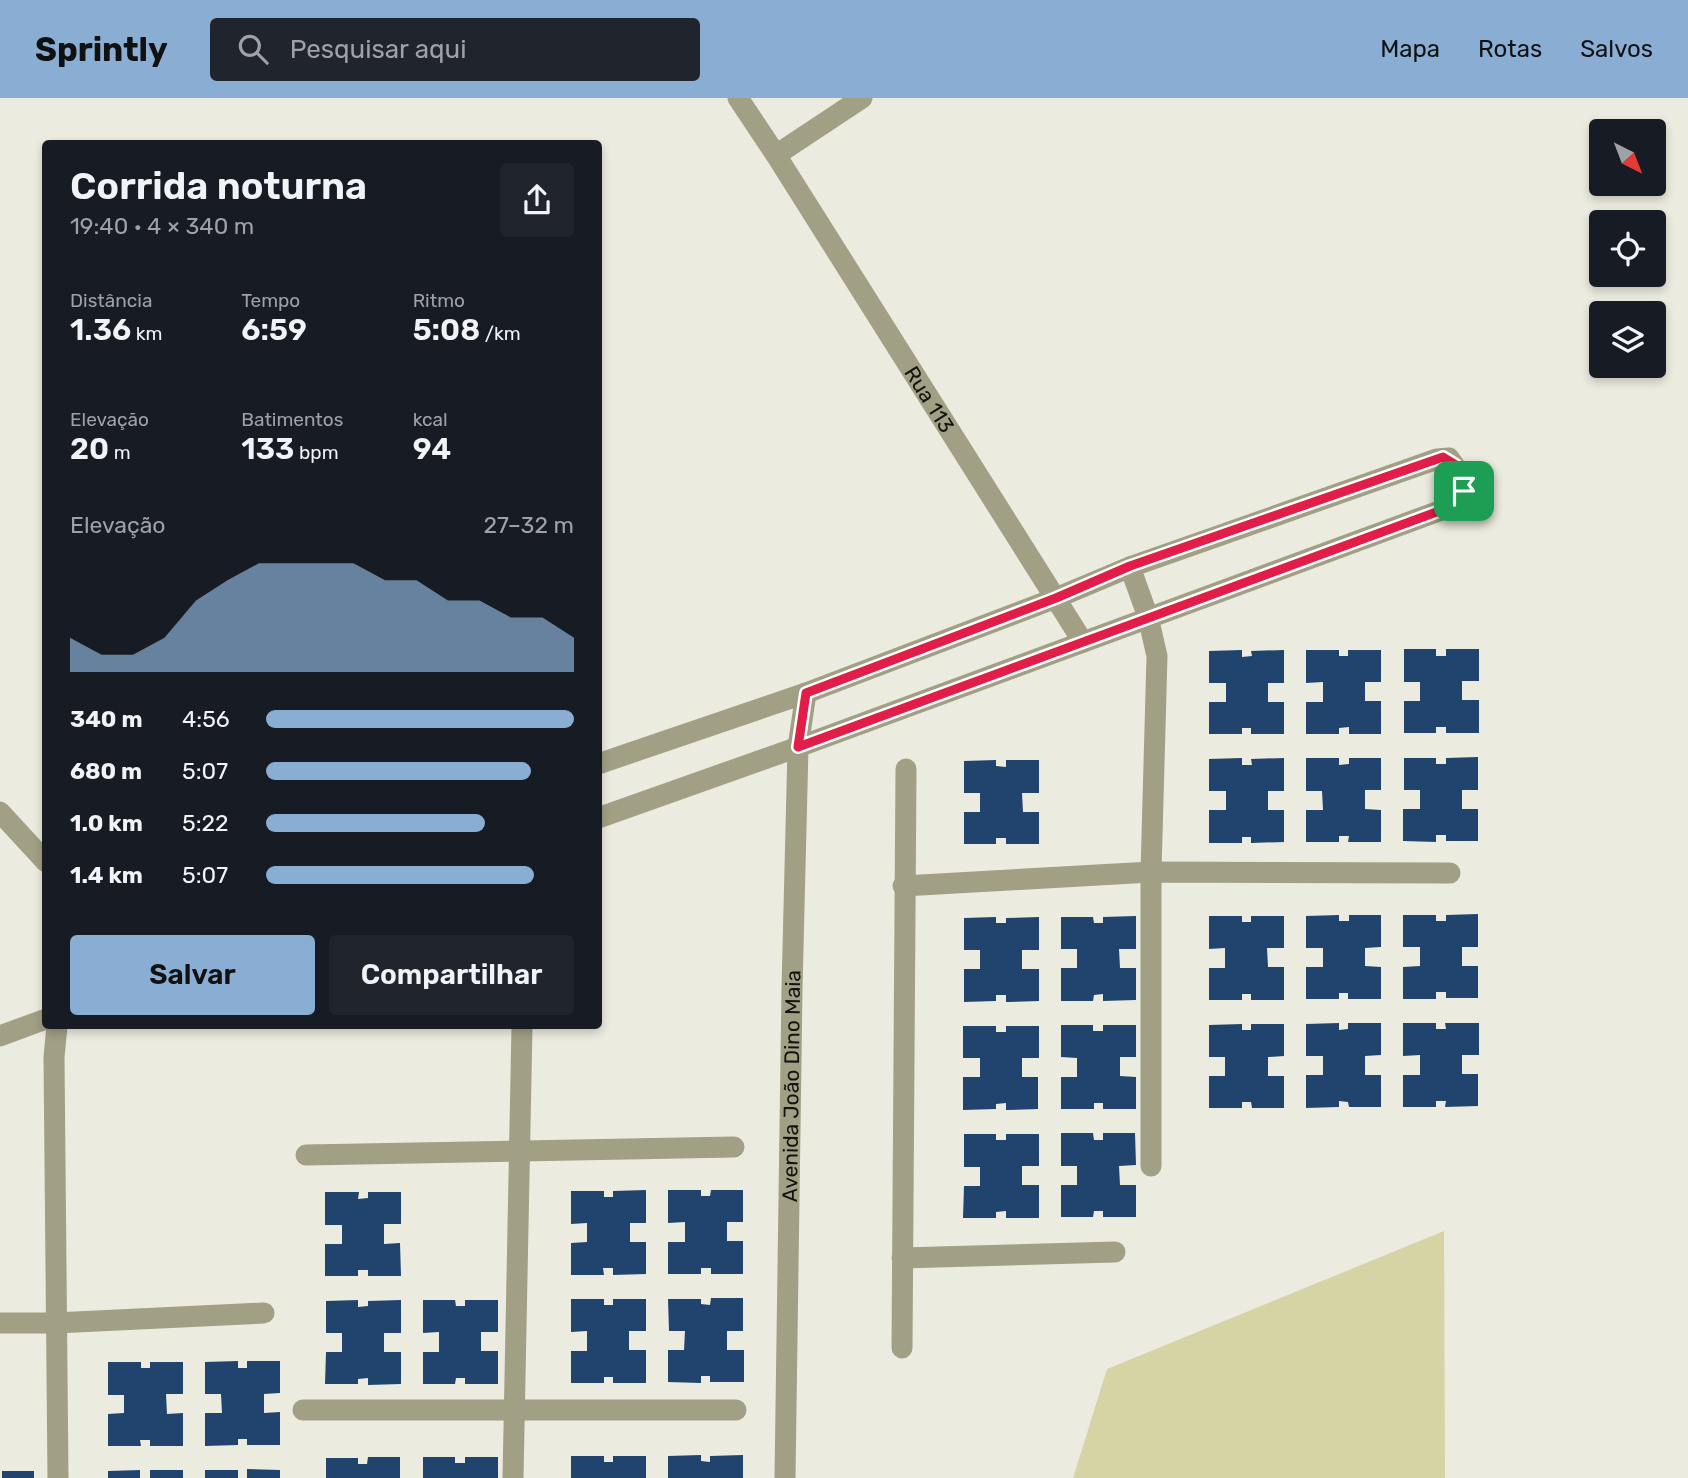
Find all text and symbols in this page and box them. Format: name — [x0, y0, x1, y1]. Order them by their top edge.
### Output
search box — [210, 18, 700, 81]
text: Sprintly — [35, 30, 168, 69]
icon: search — [234, 30, 272, 68]
text: Pesquisar aqui — [290, 34, 467, 65]
text: Mapa — [1380, 35, 1440, 63]
text: Rotas — [1478, 35, 1542, 63]
text: Salvos — [1580, 35, 1653, 63]
north arrow — [1589, 119, 1666, 196]
map controls — [1589, 119, 1666, 378]
text: Corrida noturna — [70, 163, 367, 209]
button: share — [500, 163, 574, 237]
button: locate — [1589, 210, 1666, 287]
text: 19:40 · 4 × 340 m — [70, 212, 254, 240]
text: Distância — [70, 289, 152, 312]
text: Tempo — [241, 289, 300, 312]
text: Ritmo — [413, 289, 465, 312]
button: layers — [1589, 301, 1666, 378]
text: 1.36 — [70, 312, 131, 348]
text: 6:59 — [241, 312, 307, 348]
text: 5:08 — [413, 312, 480, 348]
text: km — [131, 322, 162, 345]
text: /km — [480, 322, 521, 345]
street label: Rua 113 — [900, 361, 960, 437]
text: Elevação — [70, 408, 149, 431]
text: Batimentos — [241, 408, 343, 431]
text: kcal — [413, 408, 448, 431]
text: 20 — [70, 431, 109, 467]
text: 133 — [241, 431, 294, 467]
text: 94 — [413, 431, 451, 467]
text: m — [109, 441, 131, 464]
text: bpm — [294, 441, 339, 464]
pin — [1434, 461, 1494, 521]
icon: arrive — [1445, 472, 1483, 510]
text: Elevação — [70, 511, 166, 539]
text: 27–32 m — [483, 511, 574, 539]
text: 340 m — [70, 705, 142, 733]
text: 4:56 — [182, 705, 230, 733]
text: 680 m — [70, 757, 142, 785]
text: 5:07 — [182, 757, 228, 785]
text: 1.0 km — [70, 809, 143, 837]
text: 5:22 — [182, 809, 229, 837]
text: 1.4 km — [70, 861, 143, 889]
text: 5:07 — [182, 861, 228, 889]
button: Salvar — [70, 935, 315, 1015]
button: Compartilhar — [329, 935, 574, 1015]
street label: Avenida João Dino Maia — [776, 970, 805, 1202]

